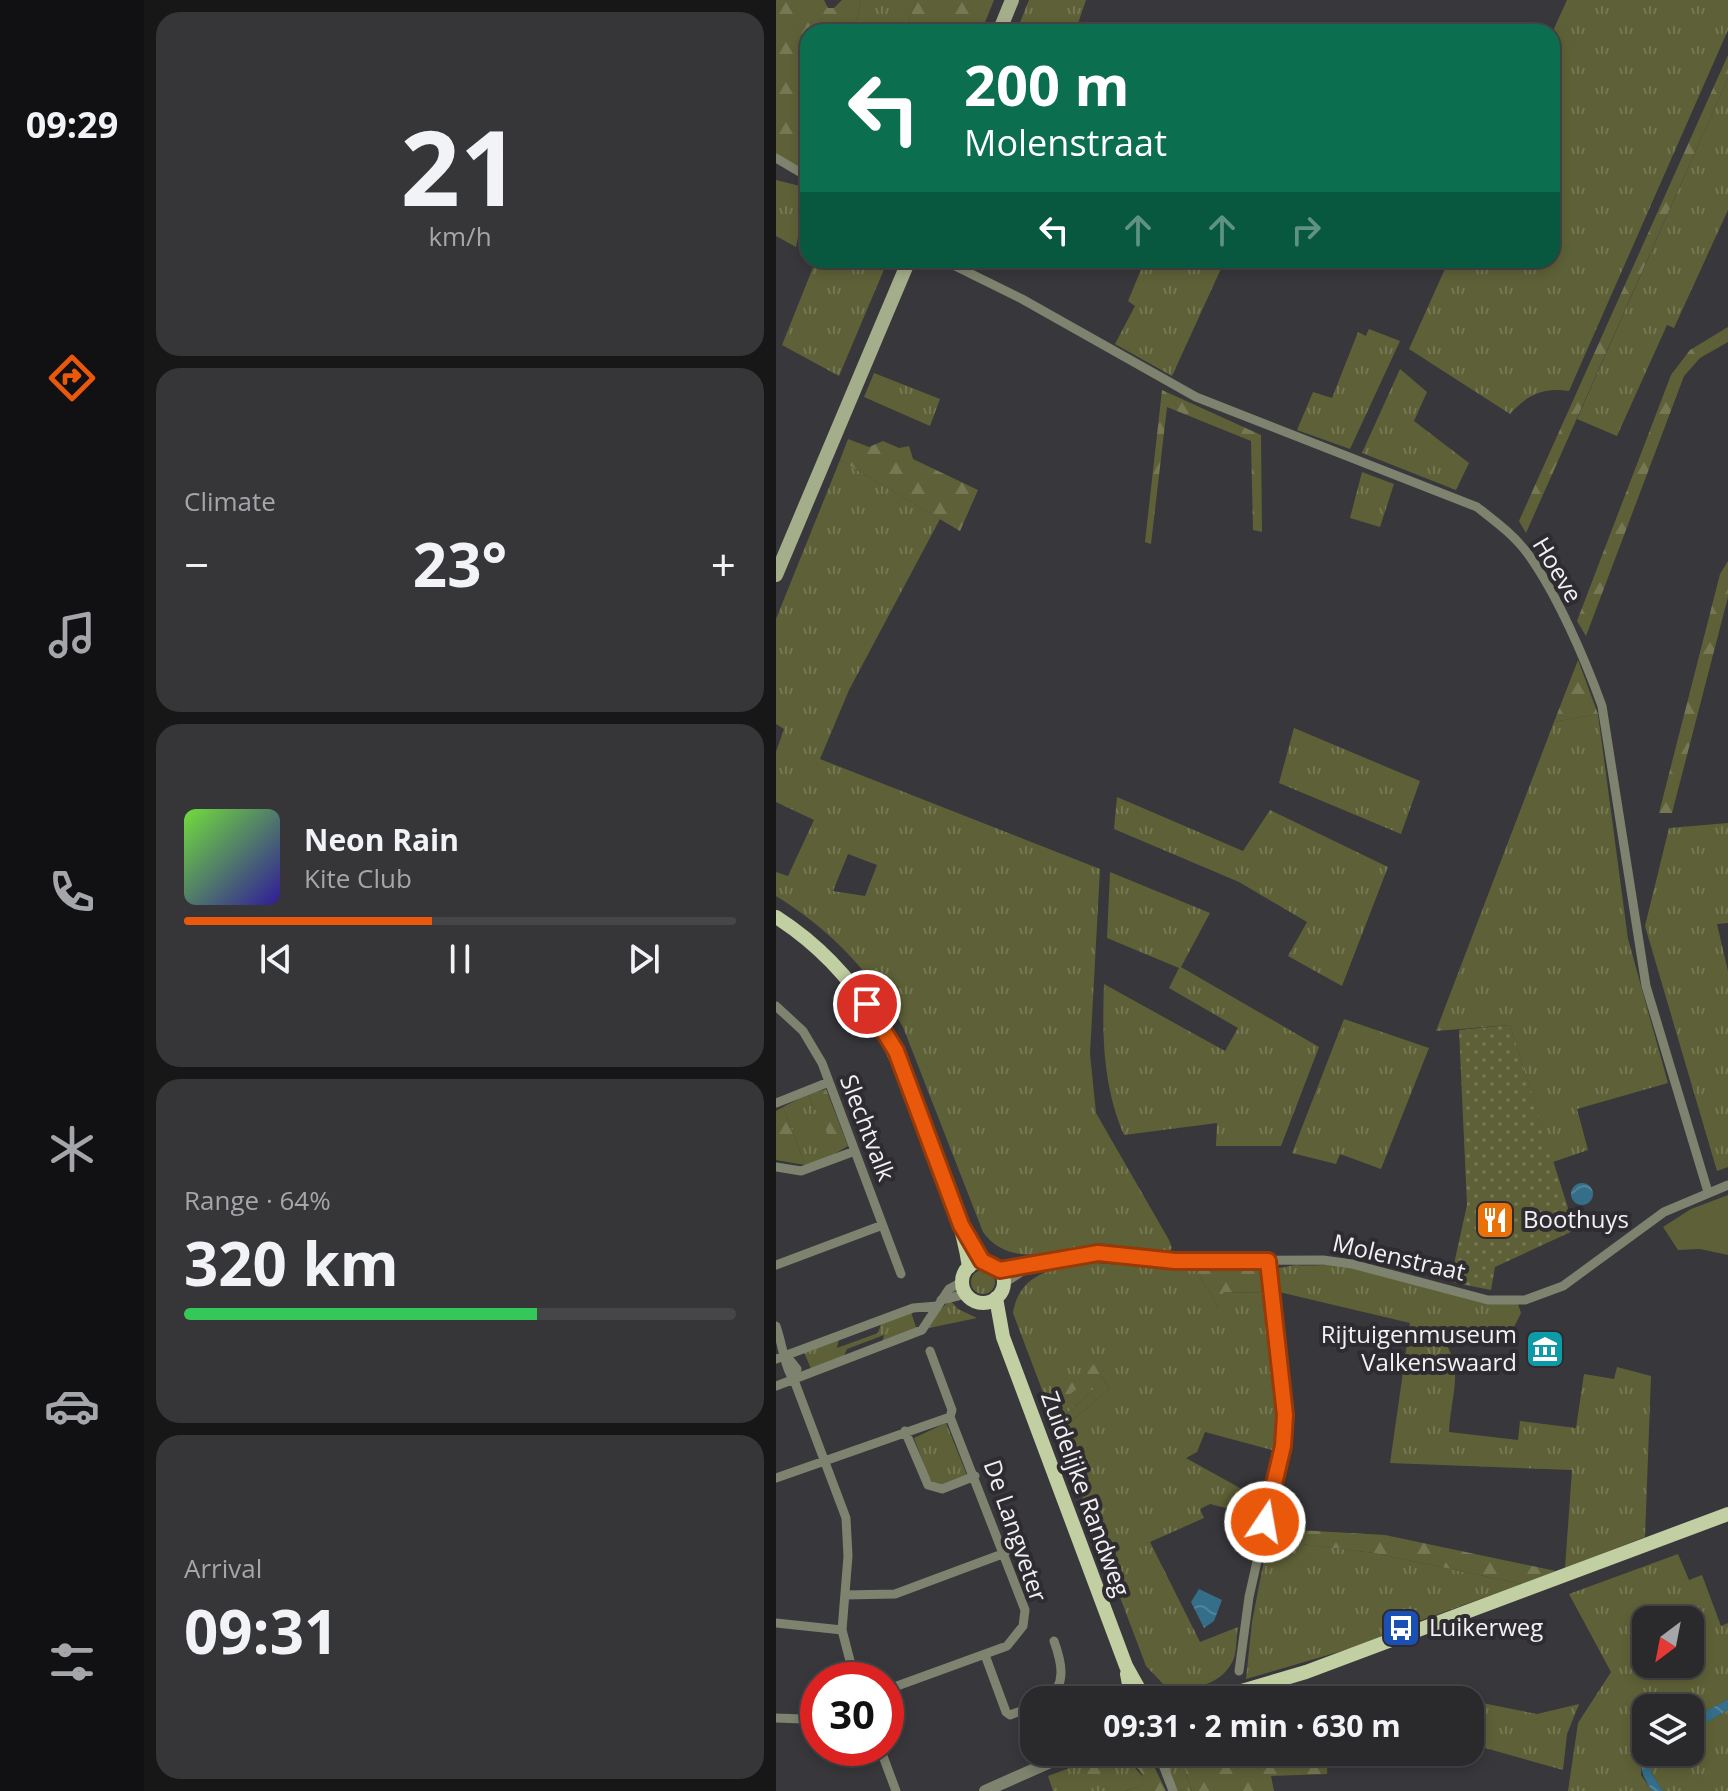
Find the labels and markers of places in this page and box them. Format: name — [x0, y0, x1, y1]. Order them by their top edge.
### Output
pin — [833, 970, 901, 1038]
restaurant icon: Boothuys — [1474, 1199, 1516, 1241]
place label: Boothuys — [1523, 1202, 1629, 1235]
place label: Rijtuigenmuseum Valkenswaard — [1321, 1317, 1517, 1378]
museum icon: Rijtuigenmuseum Valkenswaard — [1524, 1328, 1566, 1370]
bus stop icon: Luikerweg — [1380, 1607, 1422, 1649]
place label: Luikerweg — [1429, 1610, 1543, 1643]

